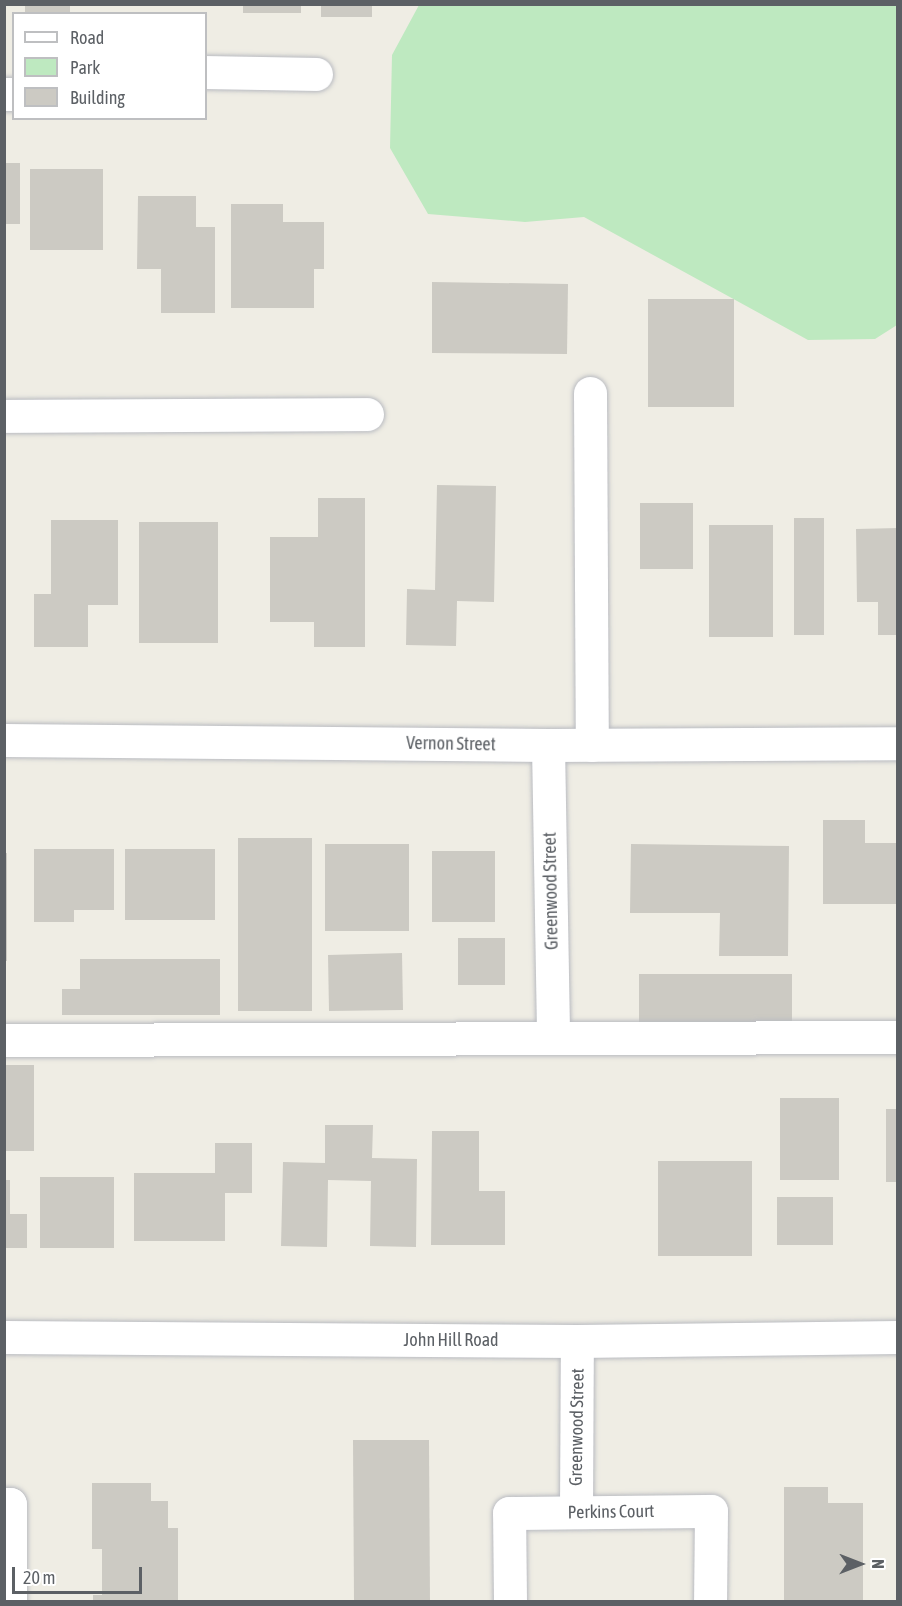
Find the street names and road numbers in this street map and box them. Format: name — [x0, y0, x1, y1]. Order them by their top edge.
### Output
street label: Vernon Street — [406, 732, 496, 756]
street label: Greenwood Street — [539, 832, 563, 950]
street label: John Hill Road — [403, 1329, 499, 1351]
street label: Greenwood Street — [565, 1368, 589, 1486]
street label: Perkins Court — [567, 1500, 655, 1524]

